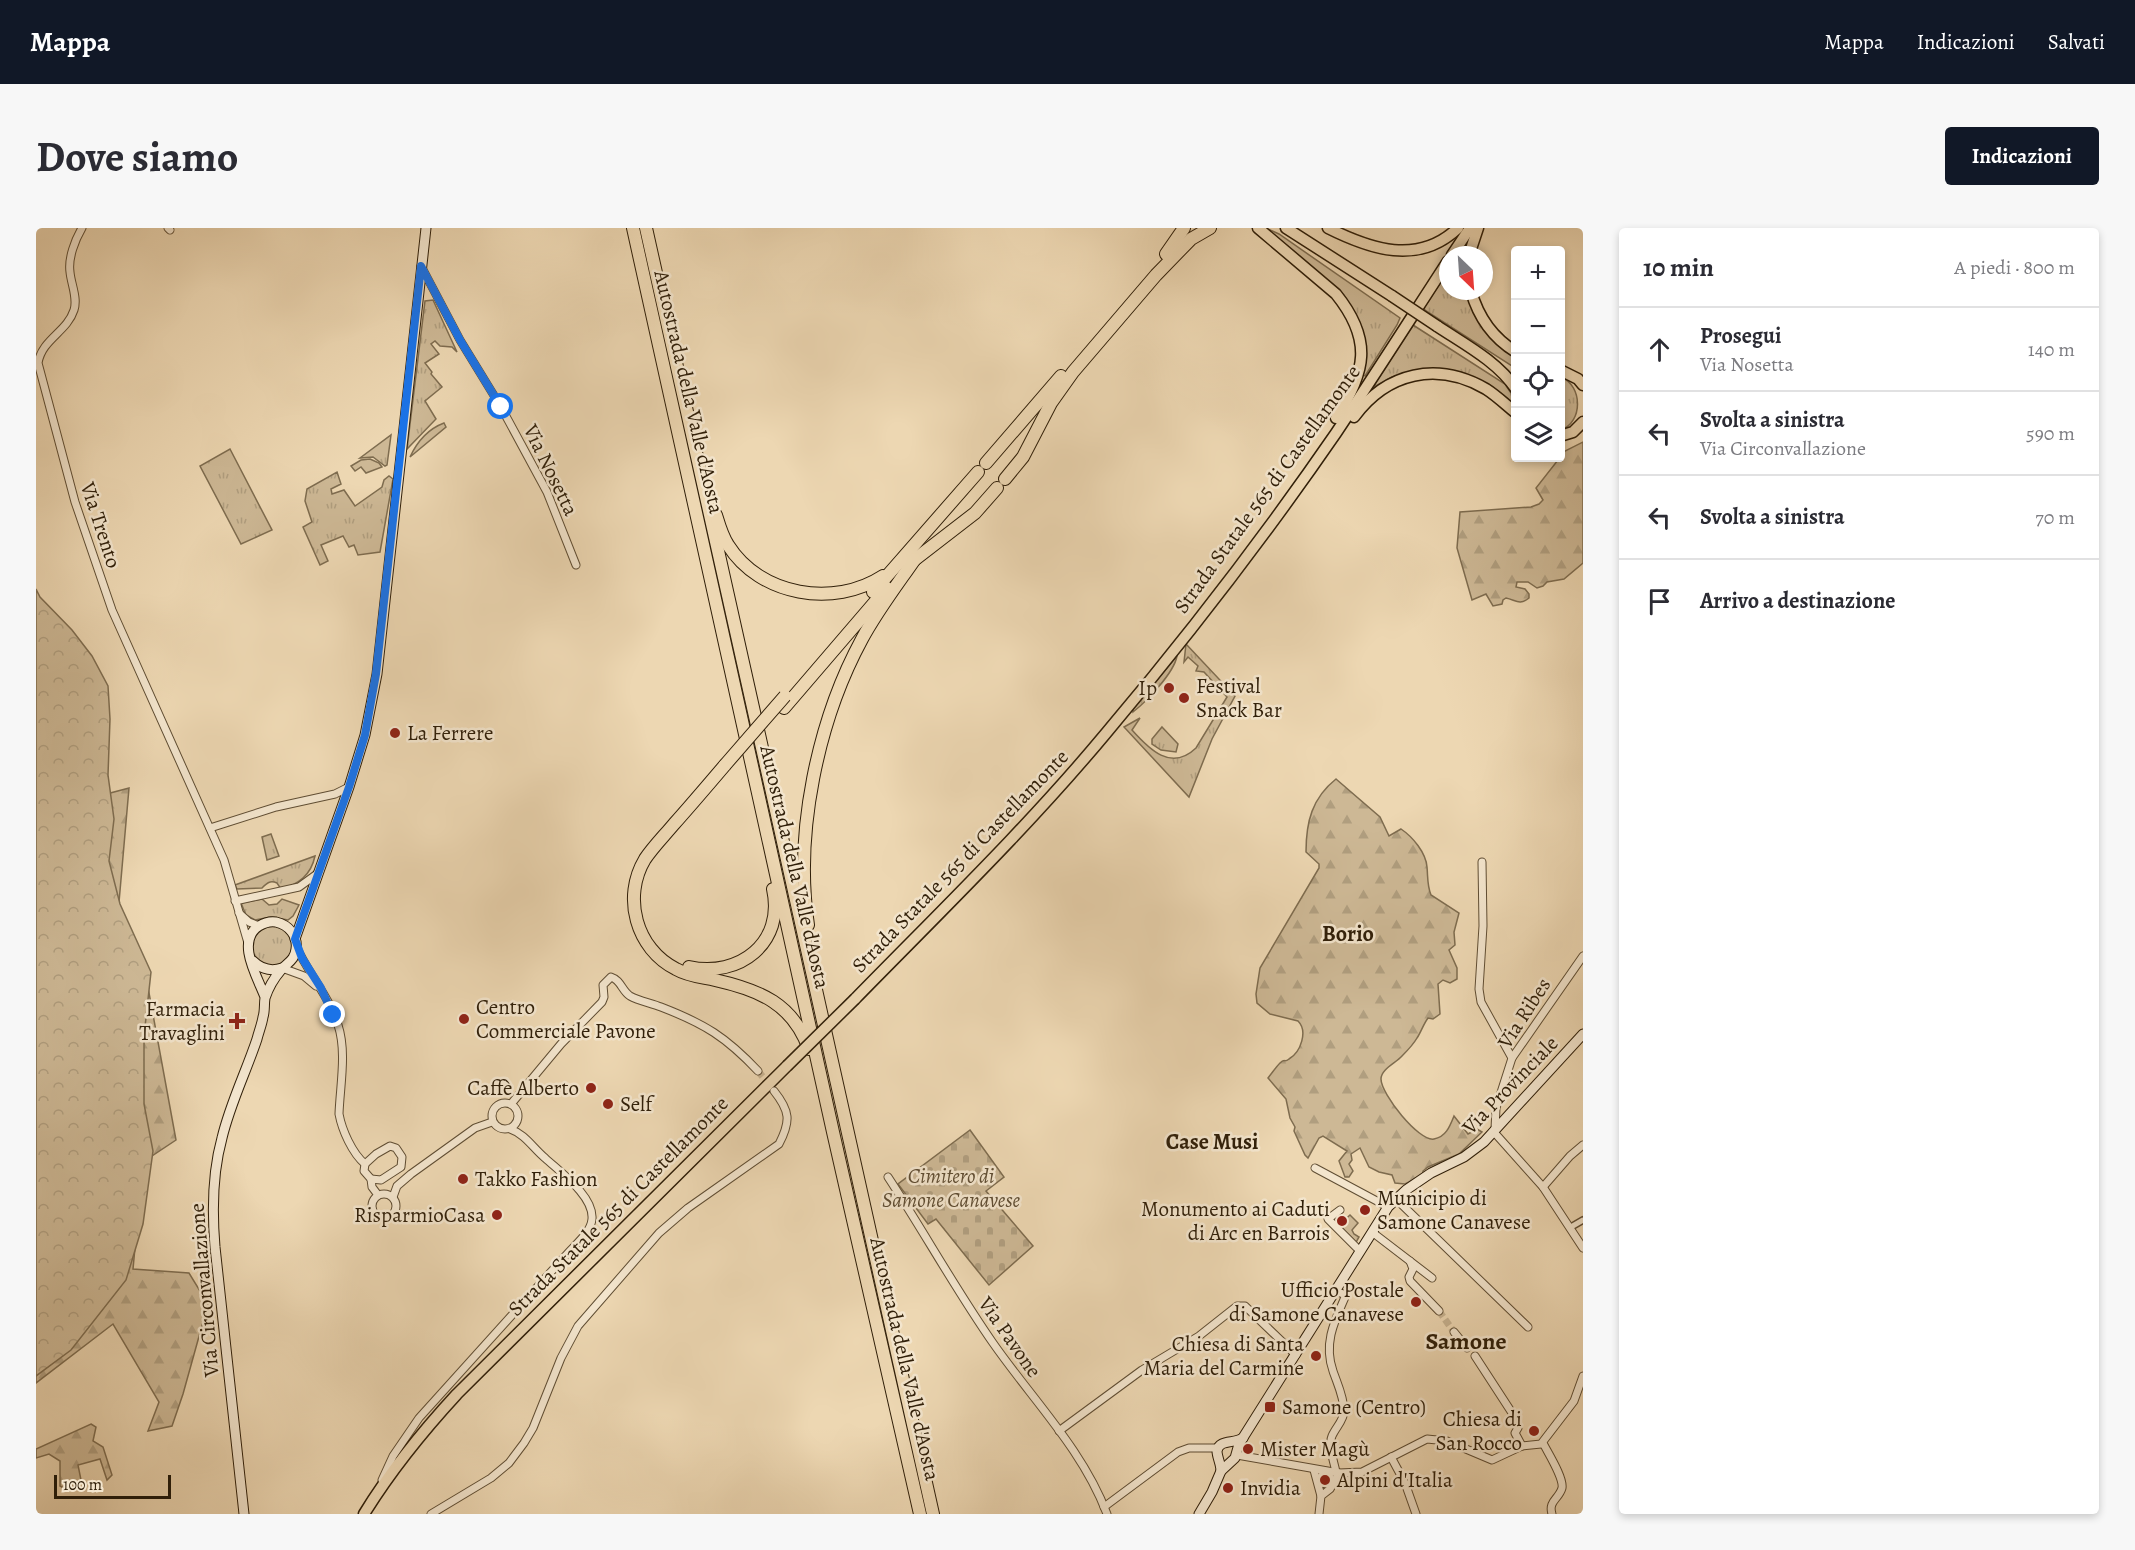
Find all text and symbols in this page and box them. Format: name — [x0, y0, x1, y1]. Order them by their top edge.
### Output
text: Mappa — [30, 23, 110, 61]
text: Mappa — [1824, 28, 1884, 56]
text: Indicazioni — [1917, 28, 2015, 56]
text: Salvati — [2048, 28, 2105, 56]
button: Indicazioni — [1945, 127, 2099, 185]
text: Dove siamo — [36, 128, 238, 185]
north arrow — [1439, 246, 1493, 300]
map controls — [1511, 246, 1565, 462]
button: + — [1511, 246, 1565, 300]
text: 10 min — [1643, 250, 1714, 285]
text: A piedi · 800 m — [1954, 254, 2075, 281]
street label: Autostrada della Valle d'Aosta — [647, 267, 731, 517]
button: − — [1511, 300, 1565, 354]
text: Prosegui — [1700, 321, 1781, 351]
icon: ahead — [1643, 333, 1676, 366]
text: 140 m — [2028, 336, 2075, 363]
text: Via Nosetta — [1700, 351, 1794, 378]
button: locate — [1511, 354, 1565, 408]
street label: Strada Statale 565 di Castellamonte — [1167, 359, 1367, 619]
route start — [487, 393, 513, 419]
text: Svolta a sinistra — [1700, 405, 1845, 435]
button: layers — [1511, 408, 1565, 462]
icon: left — [1643, 417, 1676, 450]
street label: Via Nosetta — [516, 419, 585, 521]
text: 590 m — [2026, 420, 2075, 447]
text: Via Circonvallazione — [1700, 435, 1866, 462]
street label: Via Trento — [74, 477, 128, 572]
icon: left — [1643, 501, 1676, 534]
text: Svolta a sinistra — [1700, 502, 1845, 532]
text: 70 m — [2035, 504, 2075, 531]
icon: arrive — [1643, 585, 1676, 618]
text: Arrivo a destinazione — [1700, 586, 1895, 616]
place label: Festival Snack Bar — [1196, 672, 1282, 724]
place label: Ip — [1138, 674, 1157, 702]
marker: Ip — [1162, 681, 1176, 695]
marker: Festival Snack Bar — [1177, 691, 1191, 705]
place label: La Ferrere — [407, 719, 493, 747]
marker: La Ferrere — [388, 726, 402, 740]
street label: Autostrada della Valle d'Aosta — [753, 742, 837, 992]
street label: Strada Statale 565 di Castellamonte — [845, 743, 1075, 979]
district label: Borio — [1322, 919, 1374, 949]
street label: Via Ribes — [1490, 972, 1557, 1055]
place label: Centro Commerciale Pavone — [476, 993, 656, 1045]
place label: Farmacia Travaglini — [139, 995, 225, 1047]
route end — [319, 1001, 345, 1027]
marker: Centro Commerciale Pavone — [457, 1012, 471, 1026]
marker: Farmacia Travaglini — [230, 1014, 244, 1028]
street label: Via Provinciale — [1455, 1030, 1564, 1141]
place label: Caffè Alberto — [467, 1074, 579, 1102]
marker: Caffè Alberto — [584, 1081, 598, 1095]
street label: Strada Statale 565 di Castellamonte — [502, 1090, 734, 1322]
place label: Self — [620, 1090, 655, 1118]
marker: Self — [601, 1097, 615, 1111]
district label: Case Musi — [1166, 1127, 1258, 1157]
park label: Cimitero di Samone Canavese — [882, 1162, 1021, 1214]
place label: Takko Fashion — [475, 1165, 597, 1193]
marker: Takko Fashion — [456, 1172, 470, 1186]
place label: Municipio di Samone Canavese — [1377, 1184, 1531, 1236]
place label: Monumento ai Caduti di Arc en Barrois — [1141, 1195, 1330, 1247]
place label: RisparmioCasa — [354, 1201, 485, 1229]
street label: Via Circonvallazione — [182, 1202, 226, 1379]
marker: Municipio di Samone Canavese — [1358, 1203, 1372, 1217]
marker: RisparmioCasa — [490, 1208, 504, 1222]
marker: Monumento ai Caduti di Arc en Barrois — [1335, 1214, 1349, 1228]
street label: Autostrada della Valle d'Aosta — [863, 1234, 947, 1484]
place label: Ufficio Postale di Samone Canavese — [1229, 1276, 1404, 1328]
street label: Via Pavone — [971, 1290, 1048, 1383]
marker: Ufficio Postale di Samone Canavese — [1409, 1295, 1423, 1309]
district label: Samone — [1425, 1325, 1507, 1357]
place label: Chiesa di Santa Maria del Carmine — [1143, 1330, 1304, 1382]
marker: Chiesa di Santa Maria del Carmine — [1309, 1349, 1323, 1363]
place label: Samone (Centro) — [1282, 1393, 1426, 1421]
marker: Samone (Centro) — [1263, 1400, 1277, 1414]
place label: Chiesa di San Rocco — [1436, 1405, 1522, 1457]
marker: Chiesa di San Rocco — [1527, 1424, 1541, 1438]
place label: Mister Magù — [1260, 1435, 1370, 1463]
marker: Mister Magù — [1241, 1442, 1255, 1456]
place label: Alpini d'Italia — [1336, 1466, 1453, 1494]
scale bar — [54, 1472, 171, 1500]
marker: Alpini d'Italia — [1318, 1473, 1332, 1487]
text: 100 m — [63, 1474, 102, 1496]
place label: Invidia — [1240, 1474, 1301, 1502]
marker: Invidia — [1221, 1481, 1235, 1495]

